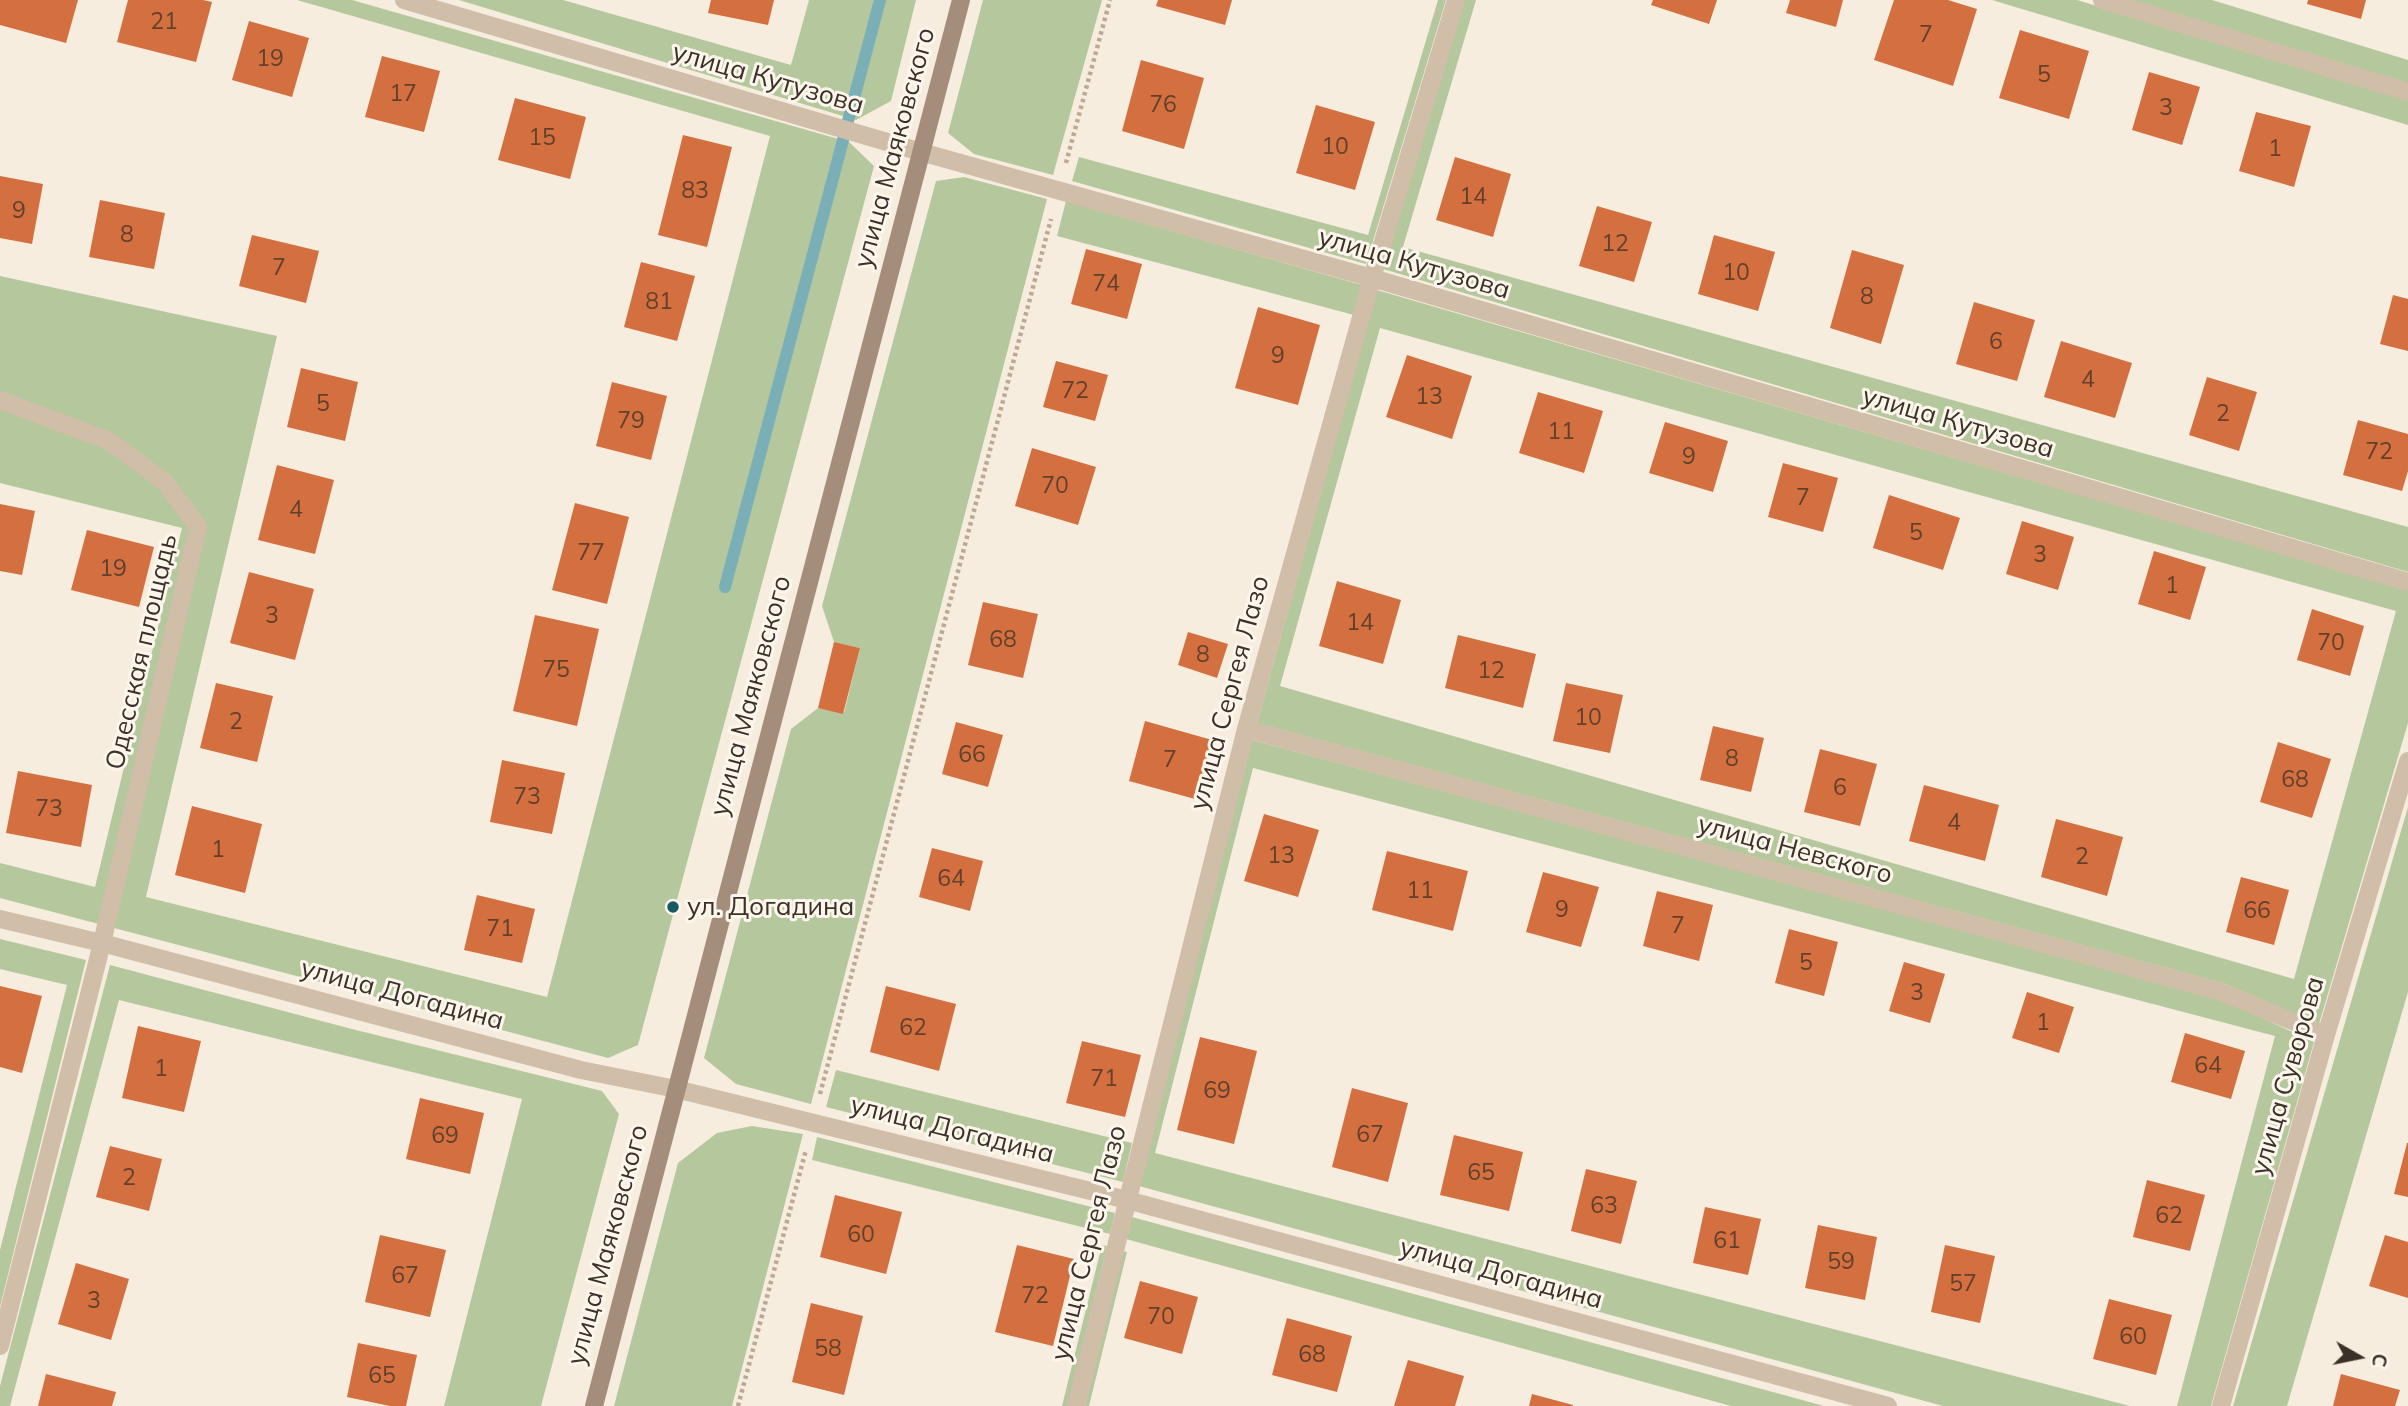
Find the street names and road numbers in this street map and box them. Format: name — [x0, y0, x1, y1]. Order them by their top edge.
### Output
street label: улица Маяковского — [848, 24, 942, 272]
street label: улица Кутузова — [669, 37, 867, 121]
street label: улица Кутузова — [1315, 222, 1513, 306]
street label: улица Кутузова — [1859, 381, 2057, 465]
street label: Одесская площадь — [100, 531, 184, 773]
street label: улица Маяковского — [704, 572, 798, 820]
street label: улица Сергея Лазо — [1184, 572, 1276, 814]
street label: улица Невского — [1694, 809, 1896, 891]
street label: улица Догадина — [297, 953, 507, 1037]
street label: улица Суворова — [2245, 973, 2331, 1179]
street label: улица Догадина — [847, 1090, 1057, 1170]
street label: улица Маяковского — [561, 1121, 655, 1369]
street label: улица Сергея Лазо — [1045, 1122, 1133, 1364]
street label: улица Догадина — [1396, 1232, 1606, 1316]

